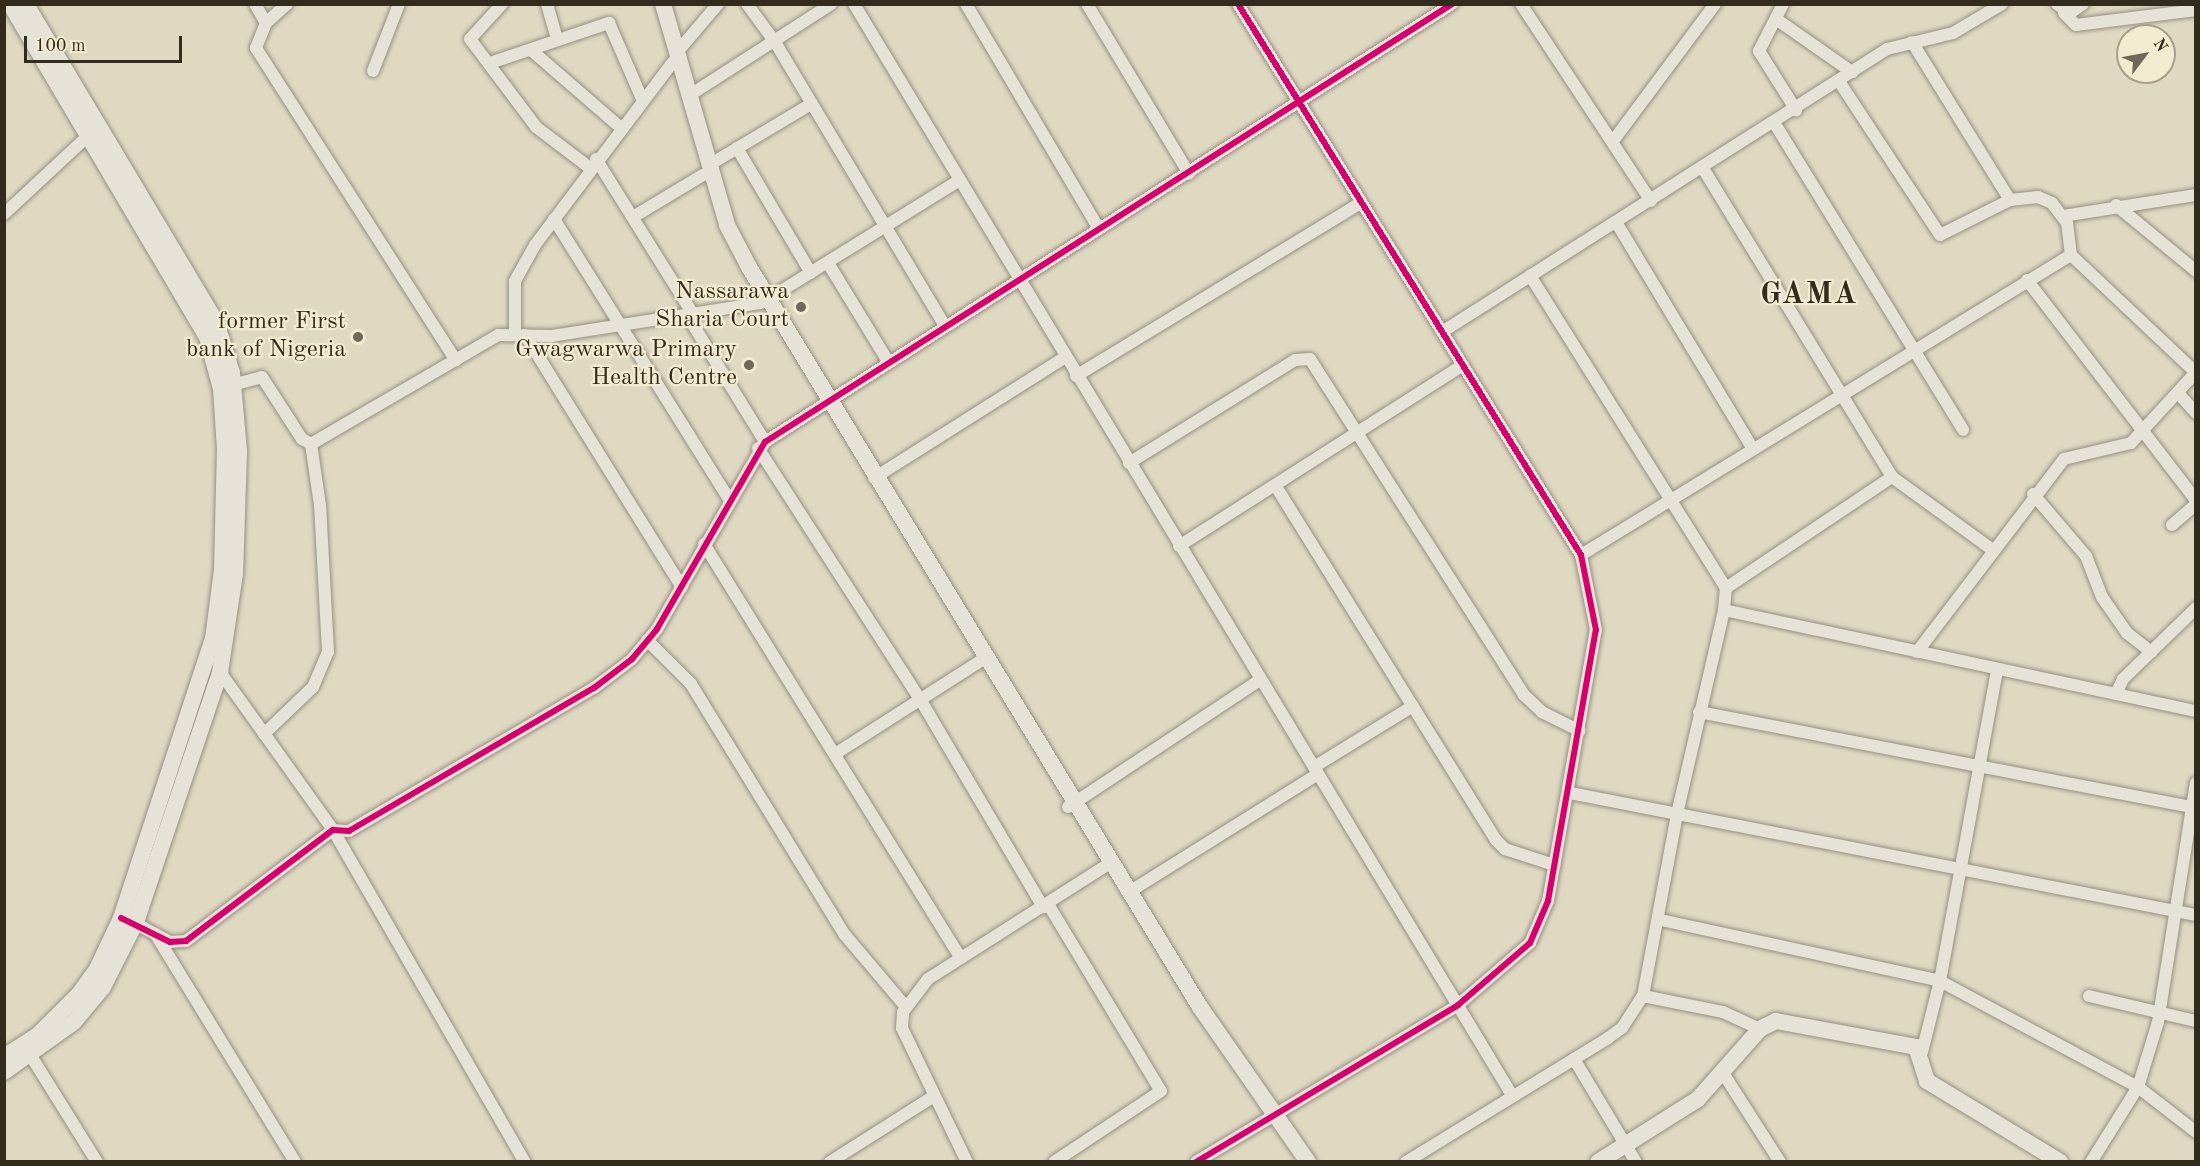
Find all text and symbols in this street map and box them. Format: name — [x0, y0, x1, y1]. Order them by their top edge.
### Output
scale bar — [27, 24, 184, 62]
north arrow — [2116, 24, 2176, 84]
text: N — [2150, 36, 2170, 55]
text: 100 m — [35, 37, 86, 55]
district label: GAMA — [1760, 277, 1858, 313]
place label: Nassarawa Sharia Court — [655, 279, 789, 335]
marker: Nassarawa Sharia Court — [794, 300, 808, 314]
place label: former First bank of Nigeria — [186, 309, 346, 365]
marker: former First bank of Nigeria — [351, 330, 365, 344]
place label: Gwagwarwa Primary Health Centre — [515, 337, 737, 393]
marker: Gwagwarwa Primary Health Centre — [742, 358, 756, 372]

